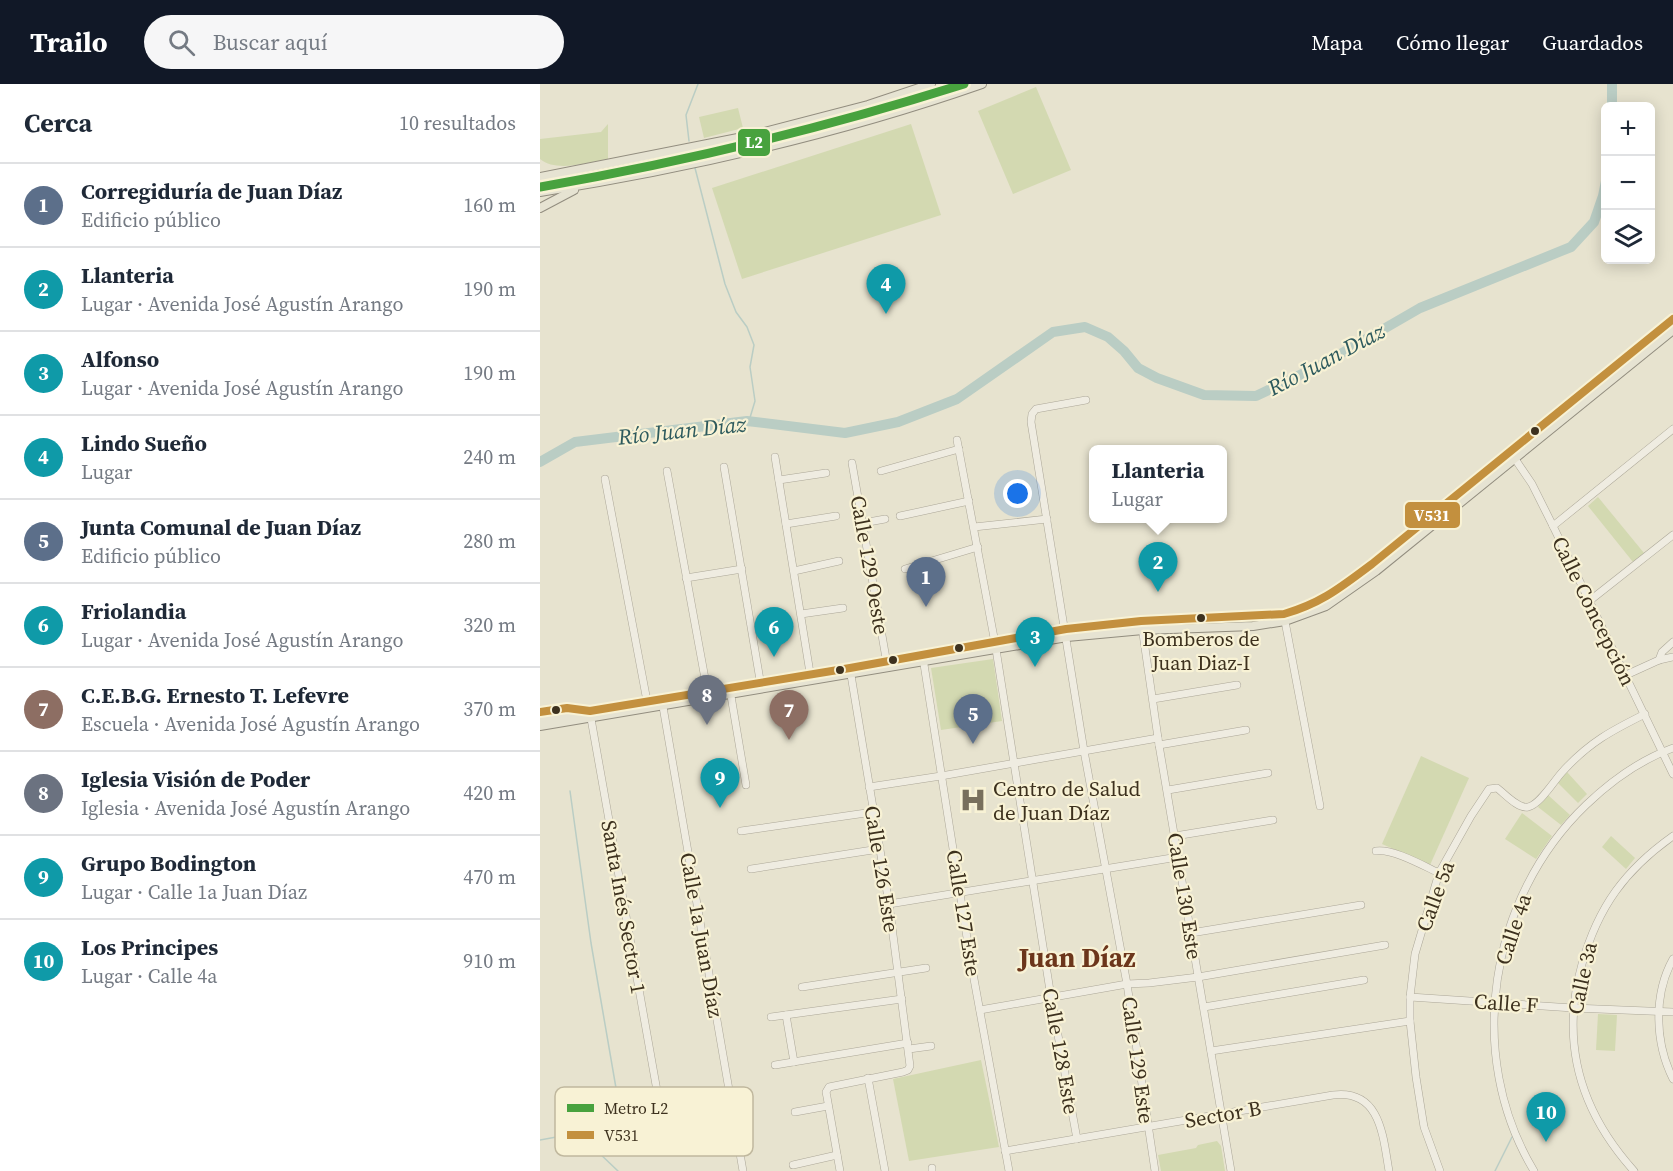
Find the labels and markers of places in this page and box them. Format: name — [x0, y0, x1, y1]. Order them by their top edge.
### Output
pin: 4 — [866, 264, 906, 314]
unlabelled marker — [1529, 425, 1541, 437]
pin: 2 — [1138, 542, 1178, 592]
pin: 1 — [906, 558, 946, 607]
pin: 6 — [754, 608, 794, 657]
marker: Bomberos de Juan Diaz-I — [1195, 612, 1207, 624]
pin: 3 — [1016, 618, 1054, 667]
place label: Bomberos de Juan Diaz-I — [1142, 625, 1260, 677]
unlabelled marker — [953, 642, 965, 654]
unlabelled marker — [887, 654, 899, 666]
unlabelled marker — [834, 664, 846, 676]
pin: 8 — [688, 676, 726, 725]
pin: 7 — [770, 690, 808, 740]
pin: 5 — [954, 694, 992, 744]
unlabelled marker — [550, 704, 562, 716]
pin: 9 — [700, 758, 740, 808]
place label: Centro de Salud de Juan Díaz — [993, 774, 1141, 827]
hospital icon: Centro de Salud de Juan Díaz — [958, 785, 988, 815]
pin: 10 — [1526, 1092, 1566, 1142]

